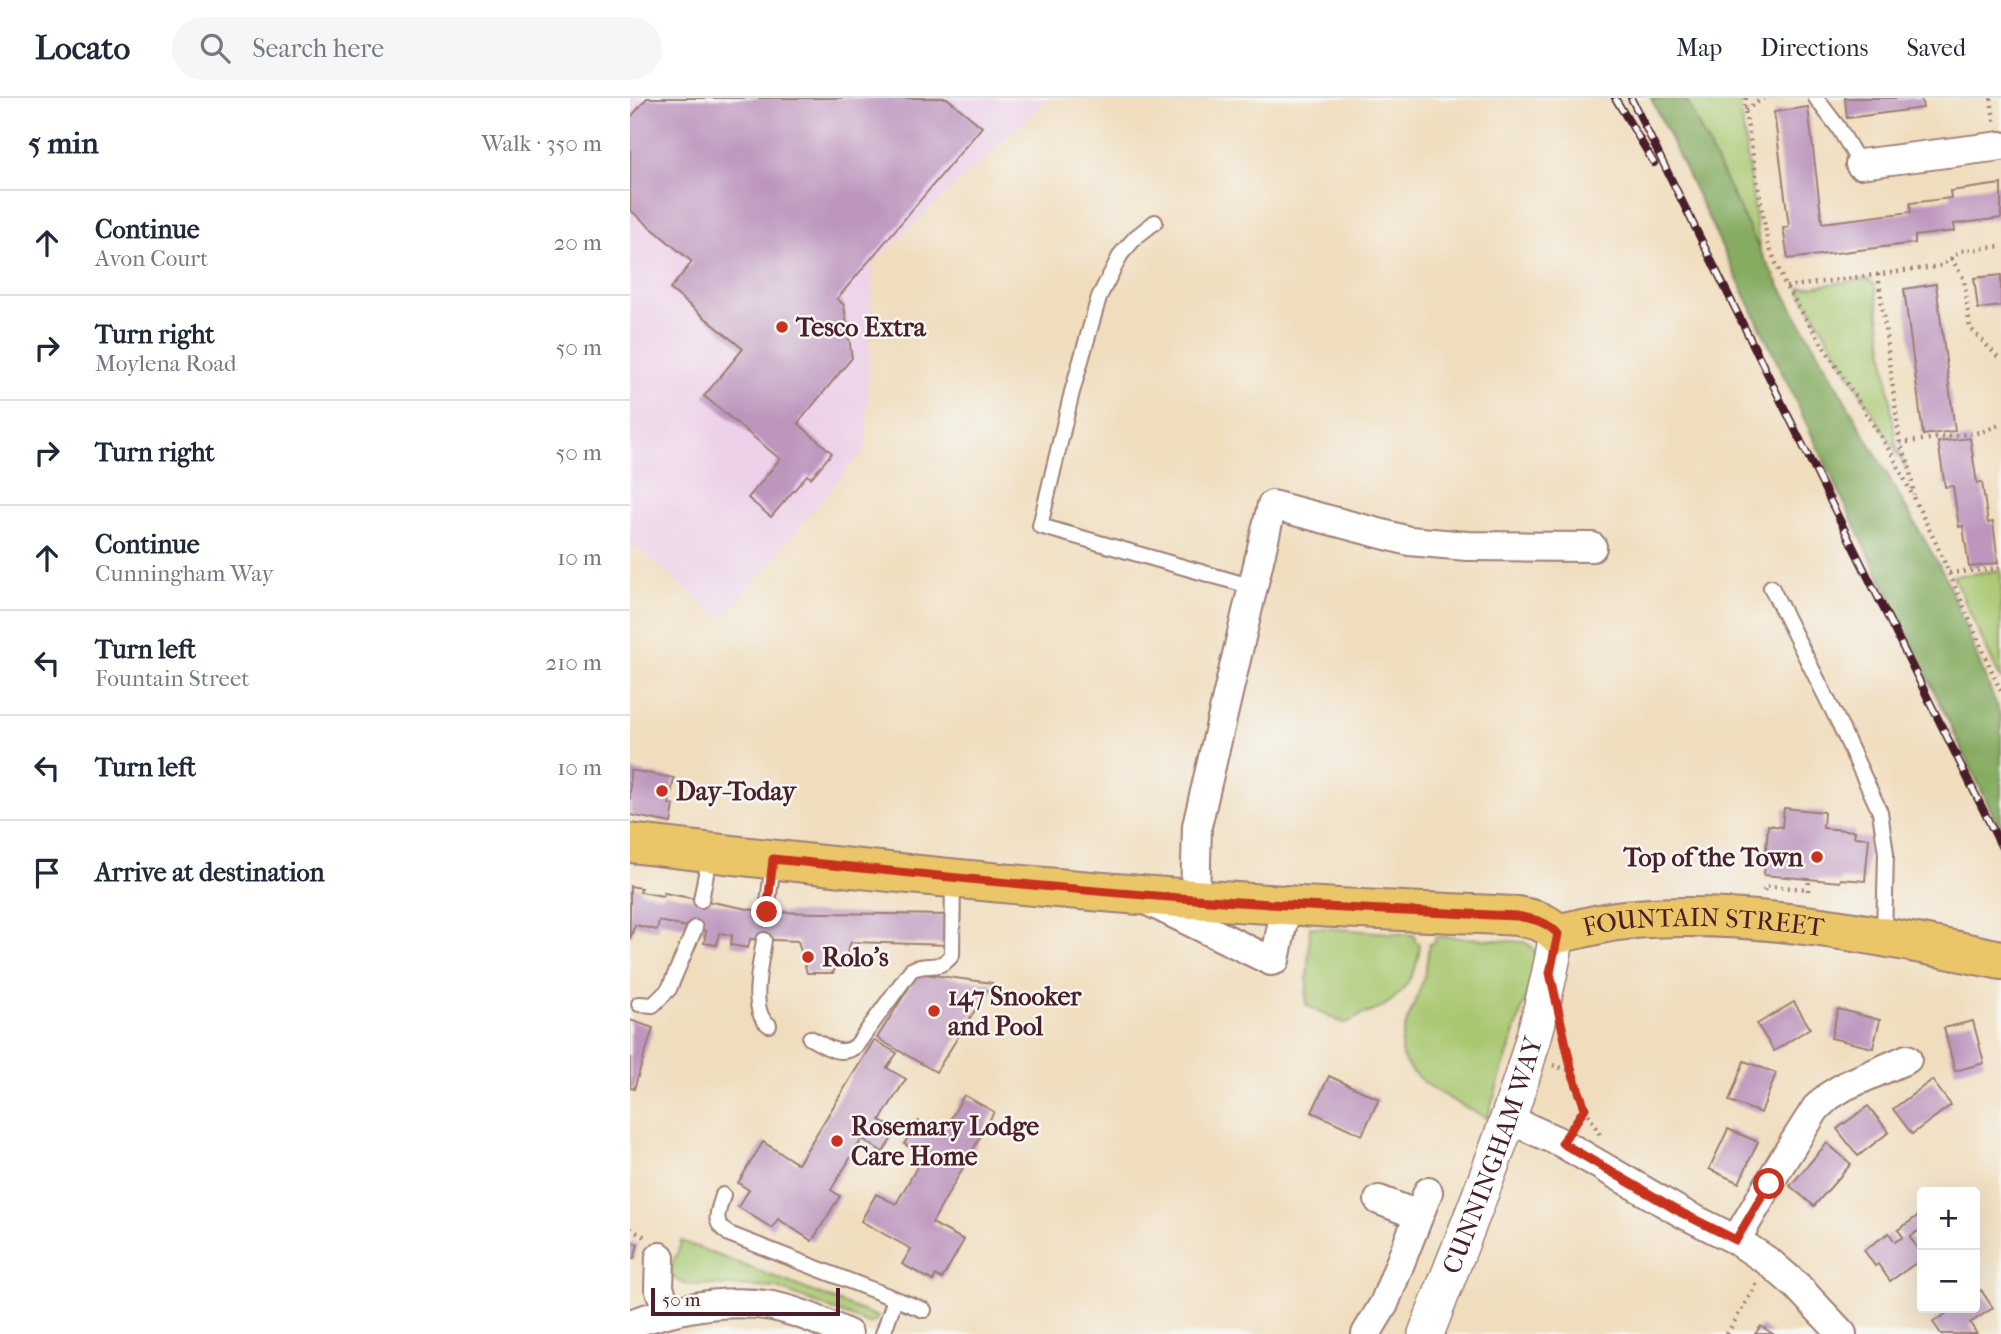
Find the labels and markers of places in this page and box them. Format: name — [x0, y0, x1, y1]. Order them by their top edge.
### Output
place label: Tesco Extra — [795, 312, 927, 343]
marker: Tesco Extra — [774, 319, 790, 335]
place label: Day-Today — [676, 776, 798, 807]
marker: Day-Today — [654, 783, 670, 799]
place label: Top of the Town — [1622, 842, 1804, 873]
marker: Top of the Town — [1809, 849, 1825, 865]
place label: Rolo's — [822, 942, 889, 973]
marker: Rolo's — [800, 949, 816, 965]
place label: 147 Snooker and Pool — [948, 981, 1082, 1042]
marker: 147 Snooker and Pool — [926, 1003, 942, 1019]
place label: Rosemary Lodge Care Home — [851, 1111, 1039, 1172]
marker: Rosemary Lodge Care Home — [829, 1133, 845, 1149]

